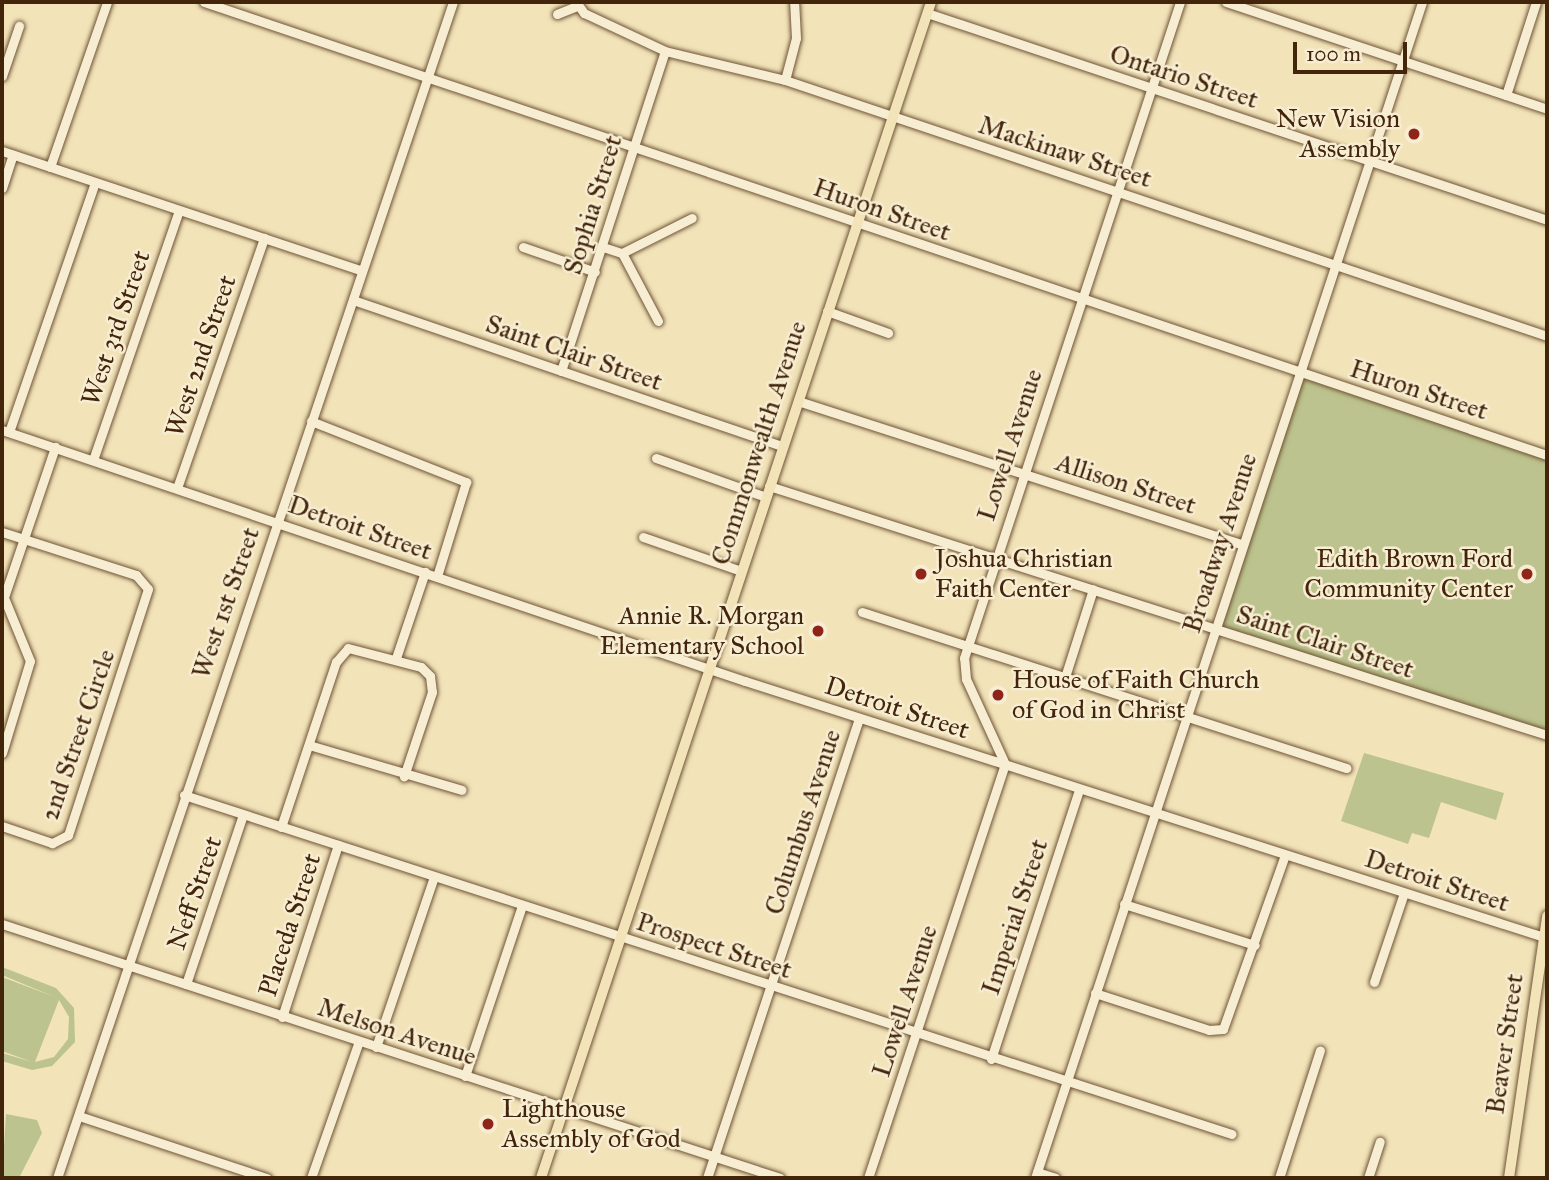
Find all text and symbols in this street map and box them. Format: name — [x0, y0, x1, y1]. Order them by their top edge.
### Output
scale bar — [1297, 28, 1411, 72]
street label: Ontario Street — [1106, 38, 1262, 116]
text: 100 m — [1306, 41, 1361, 67]
place label: New Vision Assembly — [1276, 103, 1400, 164]
street label: Mackinaw Street — [975, 109, 1155, 195]
marker: New Vision Assembly — [1406, 126, 1422, 142]
street label: Sophia Street — [557, 132, 629, 278]
street label: Huron Street — [809, 172, 955, 248]
street label: West 3rd Street — [75, 246, 157, 410]
street label: West 2nd Street — [159, 271, 243, 441]
street label: Saint Clair Street — [482, 308, 666, 398]
street label: Commonwealth Avenue — [705, 317, 813, 569]
street label: Huron Street — [1346, 353, 1492, 427]
street label: Lowell Avenue — [971, 365, 1049, 525]
street label: Allison Street — [1052, 447, 1200, 521]
street label: Broadway Avenue — [1176, 449, 1264, 637]
street label: Detroit Street — [284, 489, 436, 567]
street label: West 1st Street — [186, 523, 266, 683]
place label: Joshua Christian Faith Center — [935, 543, 1112, 604]
place label: Edith Brown Ford Community Center — [1304, 543, 1513, 604]
marker: Joshua Christian Faith Center — [913, 566, 929, 582]
marker: Edith Brown Ford Community Center — [1519, 566, 1535, 582]
street label: Saint Clair Street — [1232, 599, 1418, 685]
place label: Annie R. Morgan Elementary School — [600, 600, 804, 662]
marker: Annie R. Morgan Elementary School — [810, 623, 826, 639]
street label: 2nd Street Circle — [34, 645, 122, 825]
place label: House of Faith Church of God in Christ — [1012, 664, 1259, 726]
street label: Detroit Street — [821, 670, 973, 746]
marker: House of Faith Church of God in Christ — [990, 687, 1006, 703]
street label: Columbus Avenue — [758, 725, 848, 919]
street label: Neff Street — [161, 832, 229, 954]
street label: Imperial Street — [975, 835, 1055, 999]
street label: Detroit Street — [1361, 843, 1513, 919]
street label: Placeda Street — [252, 849, 328, 1001]
street label: Prospect Street — [632, 906, 796, 986]
street label: Lowell Avenue — [866, 921, 944, 1081]
street label: Beaver Street — [1480, 972, 1530, 1116]
street label: Melson Avenue — [314, 992, 480, 1072]
place label: Lighthouse Assembly of God — [502, 1093, 681, 1154]
marker: Lighthouse Assembly of God — [480, 1116, 496, 1132]

